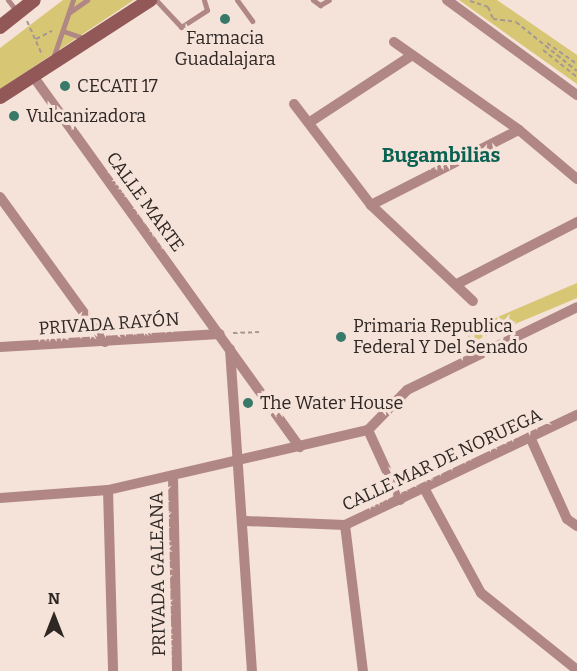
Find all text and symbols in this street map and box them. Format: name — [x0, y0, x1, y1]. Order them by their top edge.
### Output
marker: Farmacia Guadalajara — [218, 12, 232, 26]
place label: Farmacia Guadalajara — [174, 28, 276, 70]
place label: CECATI 17 — [77, 75, 158, 97]
marker: CECATI 17 — [58, 79, 72, 93]
place label: Vulcanizadora — [26, 105, 146, 127]
marker: Vulcanizadora — [7, 109, 21, 123]
district label: Bugambilias — [382, 143, 500, 167]
street label: CALLE MARTE — [102, 148, 188, 256]
street label: PRIVADA RAYÓN — [38, 308, 180, 340]
place label: Primaria Republica Federal Y Del Senado — [353, 316, 528, 358]
marker: Primaria Republica Federal Y Del Senado — [334, 330, 348, 344]
place label: The Water House — [260, 392, 403, 414]
marker: The Water House — [241, 396, 255, 410]
street label: CALLE MAR DE NORUEGA — [339, 404, 545, 516]
street label: PRIVADA GALEANA — [146, 491, 170, 657]
north arrow — [24, 587, 84, 647]
text: N — [48, 589, 60, 608]

